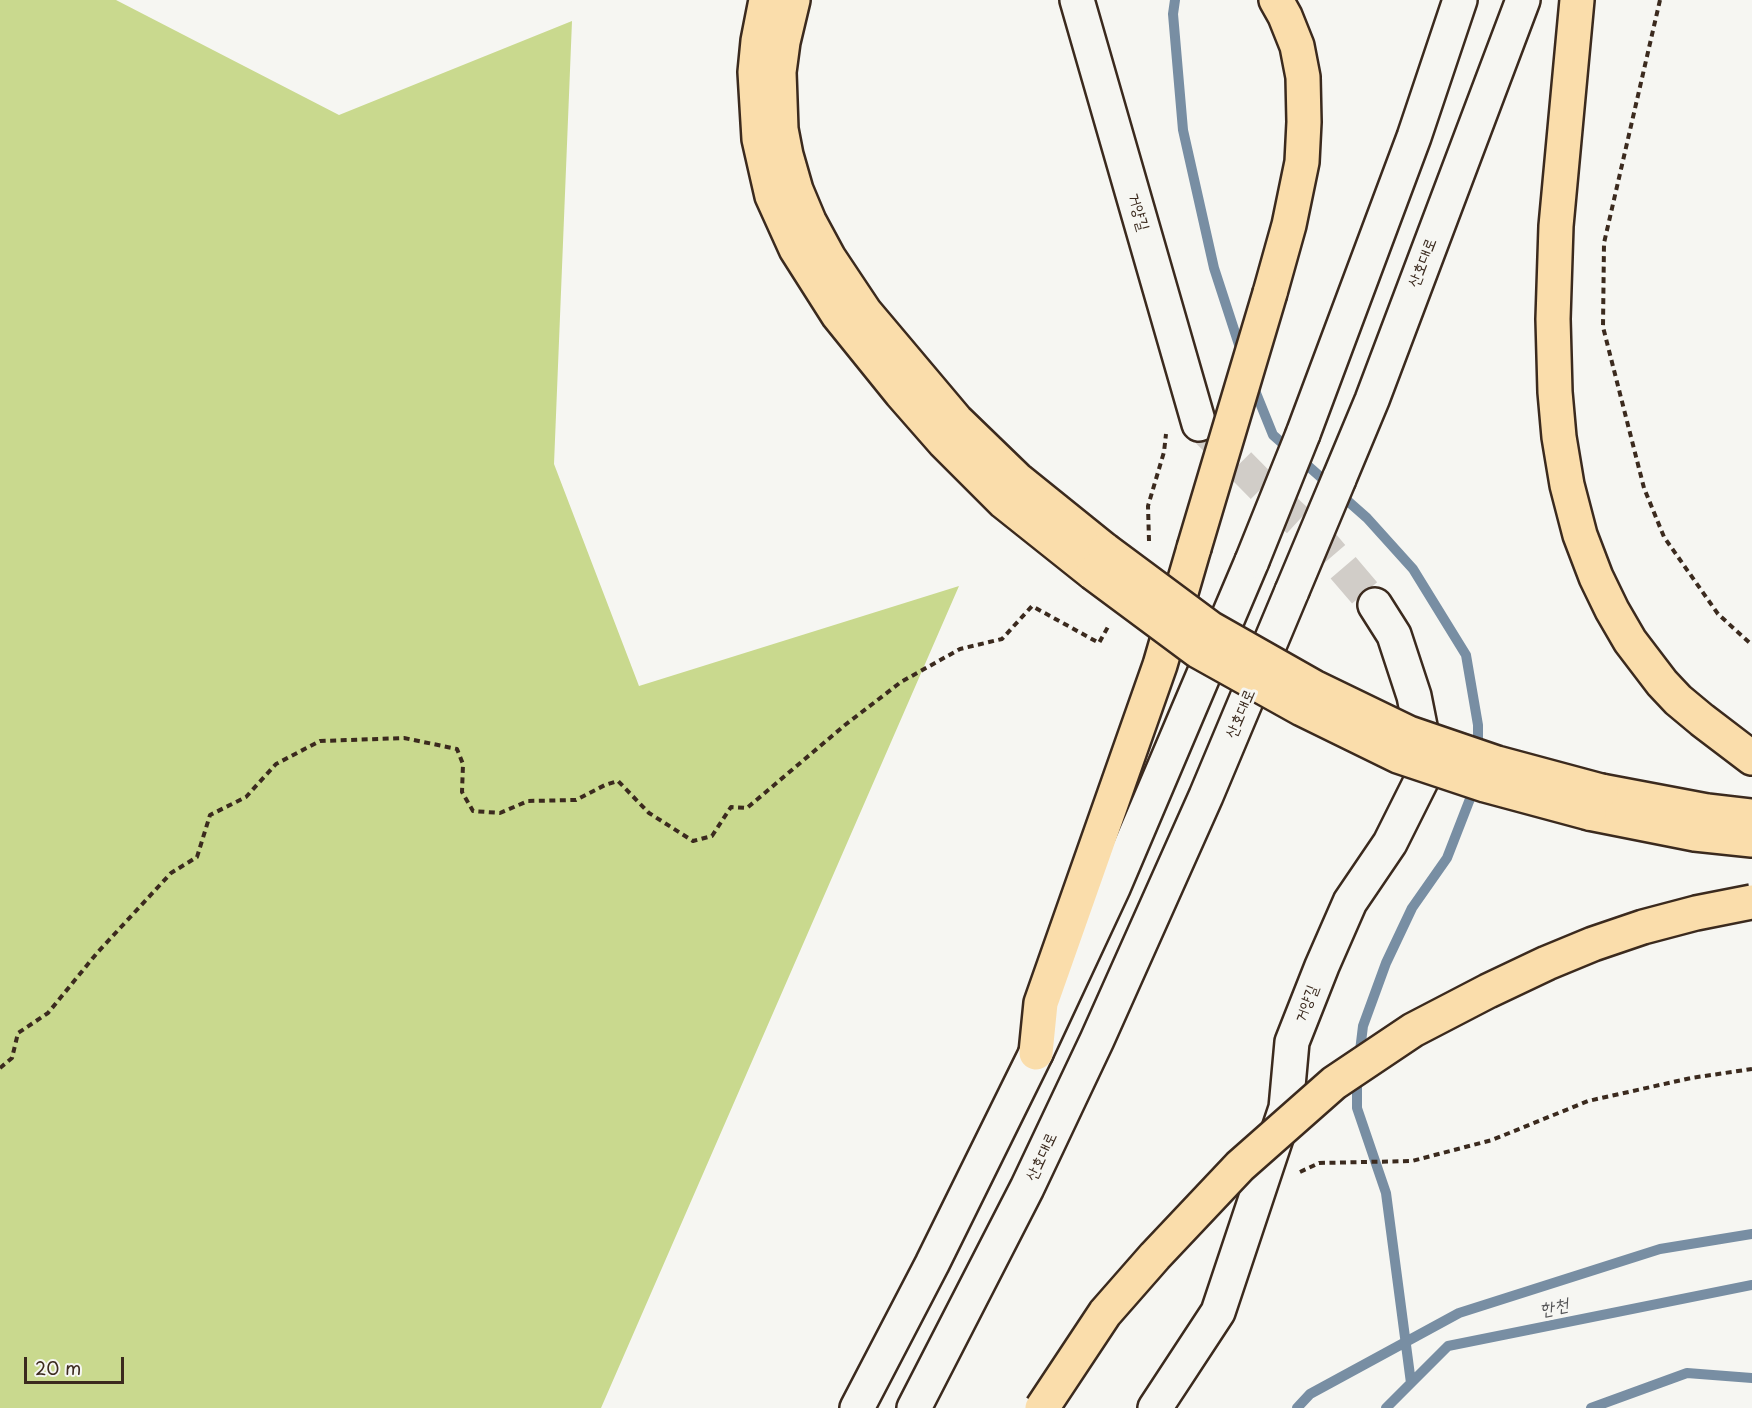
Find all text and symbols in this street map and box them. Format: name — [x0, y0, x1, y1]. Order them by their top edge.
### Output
street label: 거양길 — [1123, 191, 1153, 233]
street label: 산호대로 — [1405, 236, 1441, 290]
street label: 산호대로 — [1222, 687, 1260, 741]
street label: 거양길 — [1291, 983, 1323, 1025]
street label: 산호대로 — [1022, 1130, 1062, 1184]
water label: 한천 — [1538, 1295, 1570, 1321]
scale bar — [27, 1345, 128, 1383]
text: 20 m — [35, 1354, 81, 1381]

